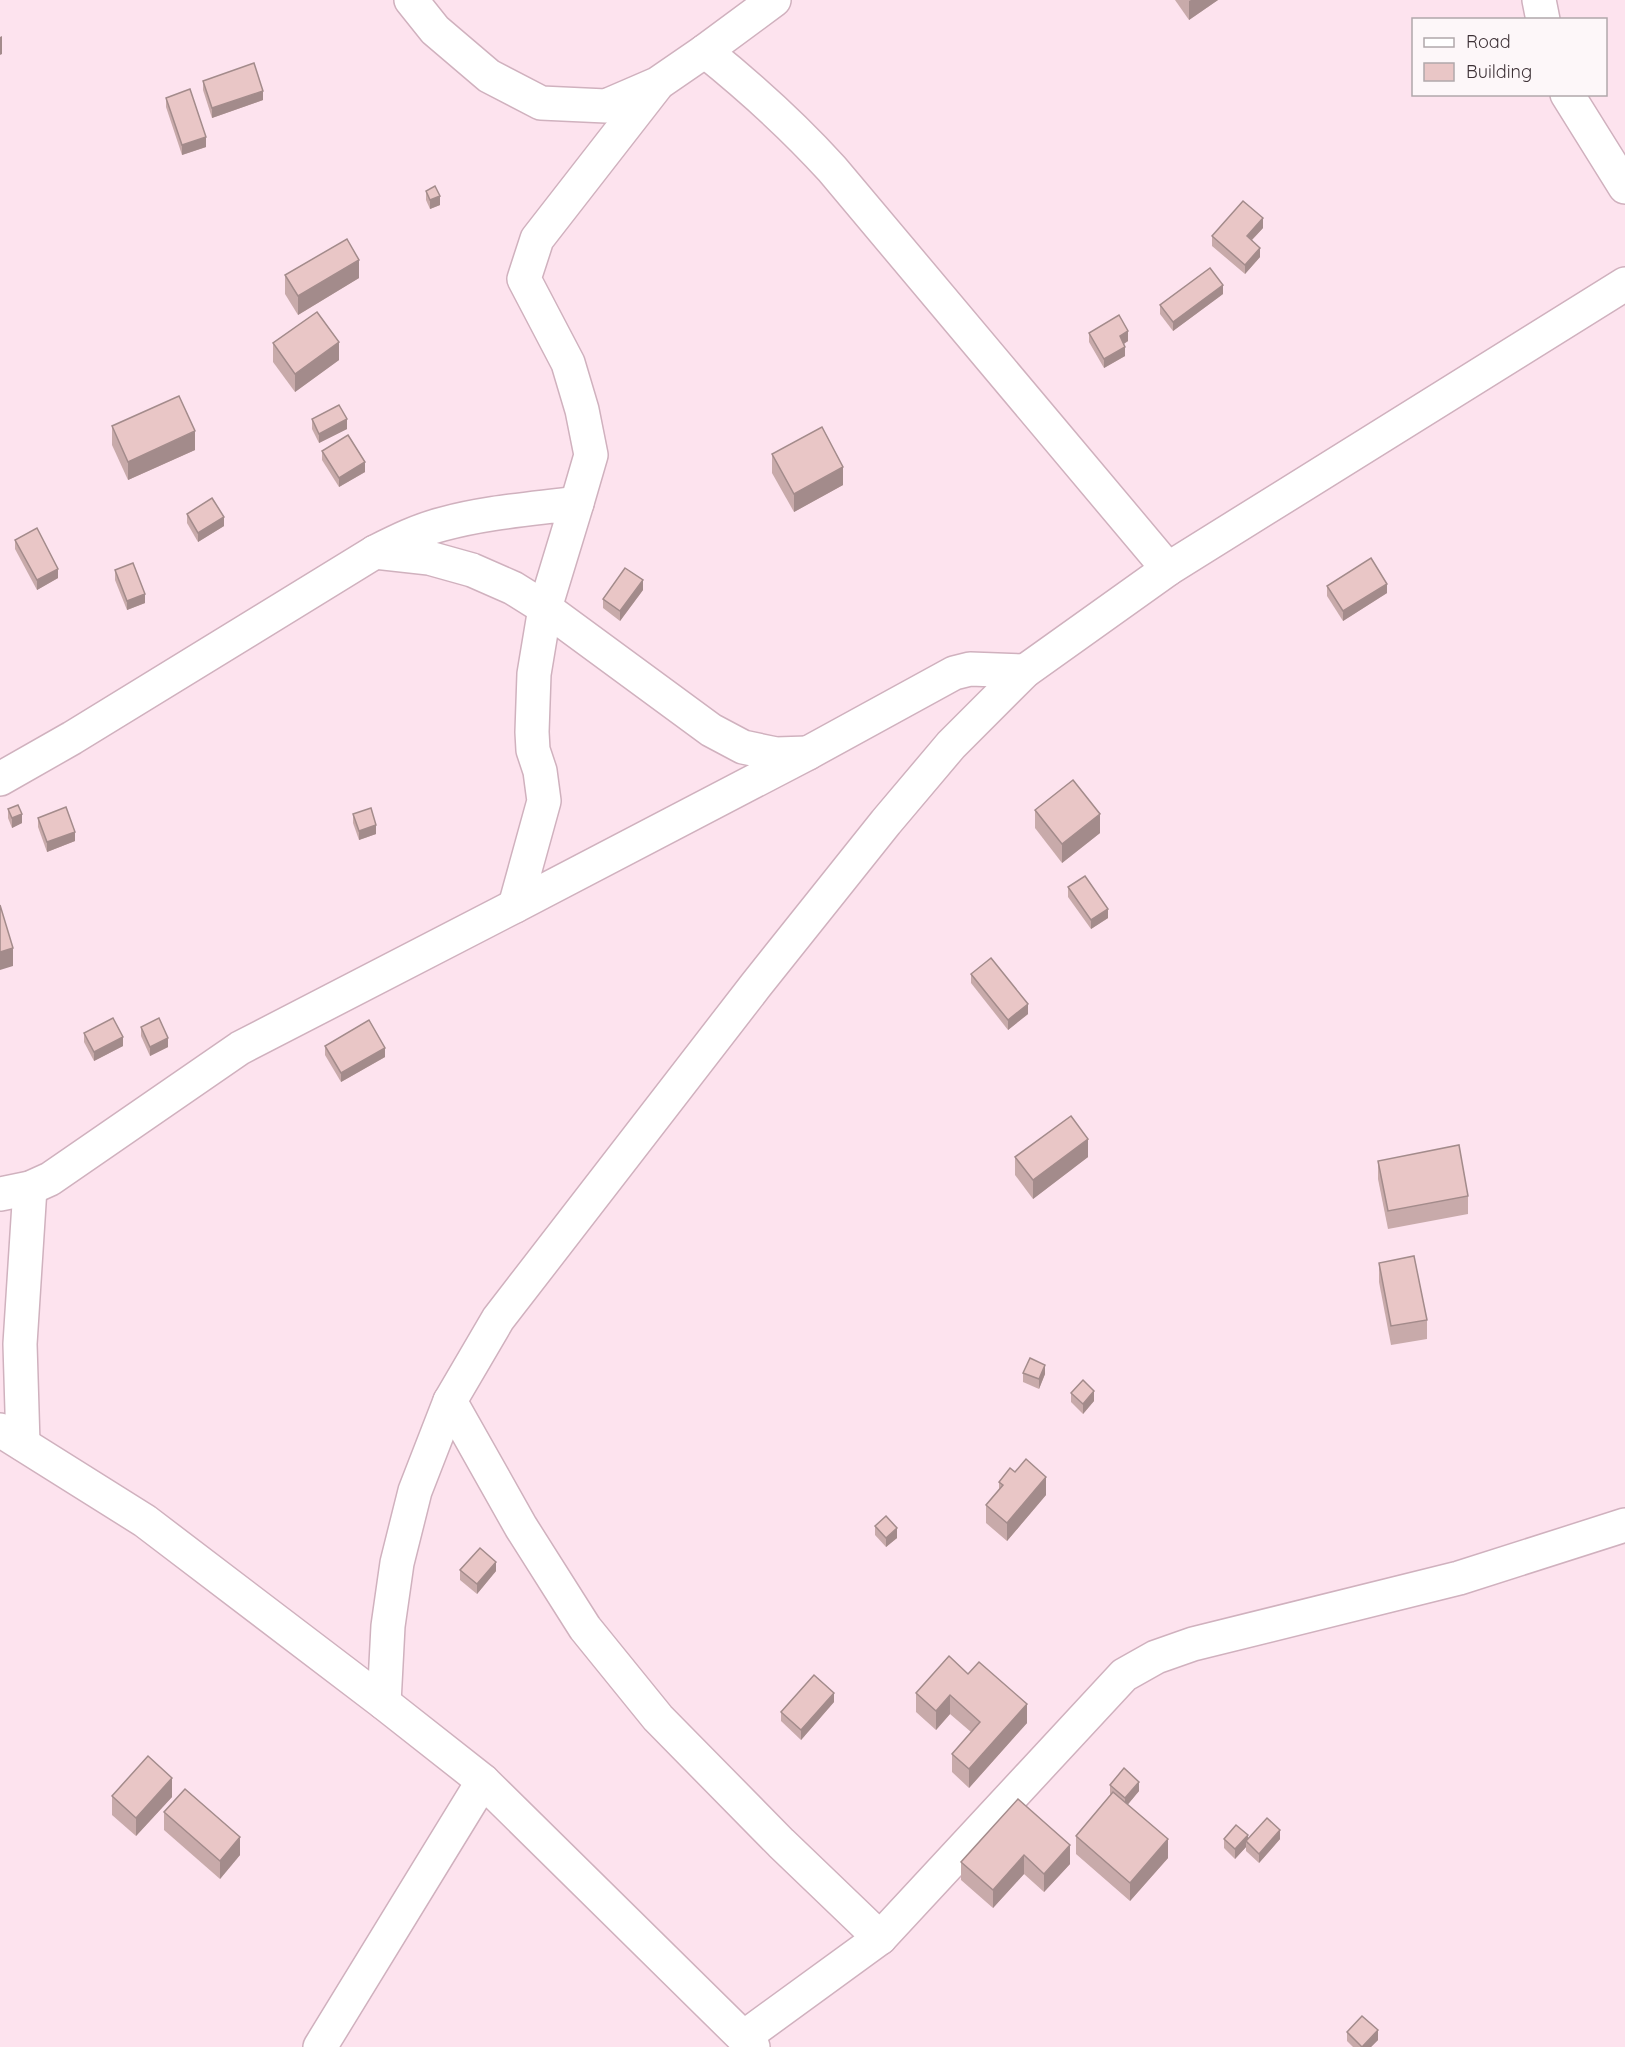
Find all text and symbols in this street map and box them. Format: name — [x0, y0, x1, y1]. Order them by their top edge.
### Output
legend — [1412, 18, 1607, 96]
text: Road — [1466, 30, 1511, 53]
text: Building — [1466, 60, 1532, 83]

